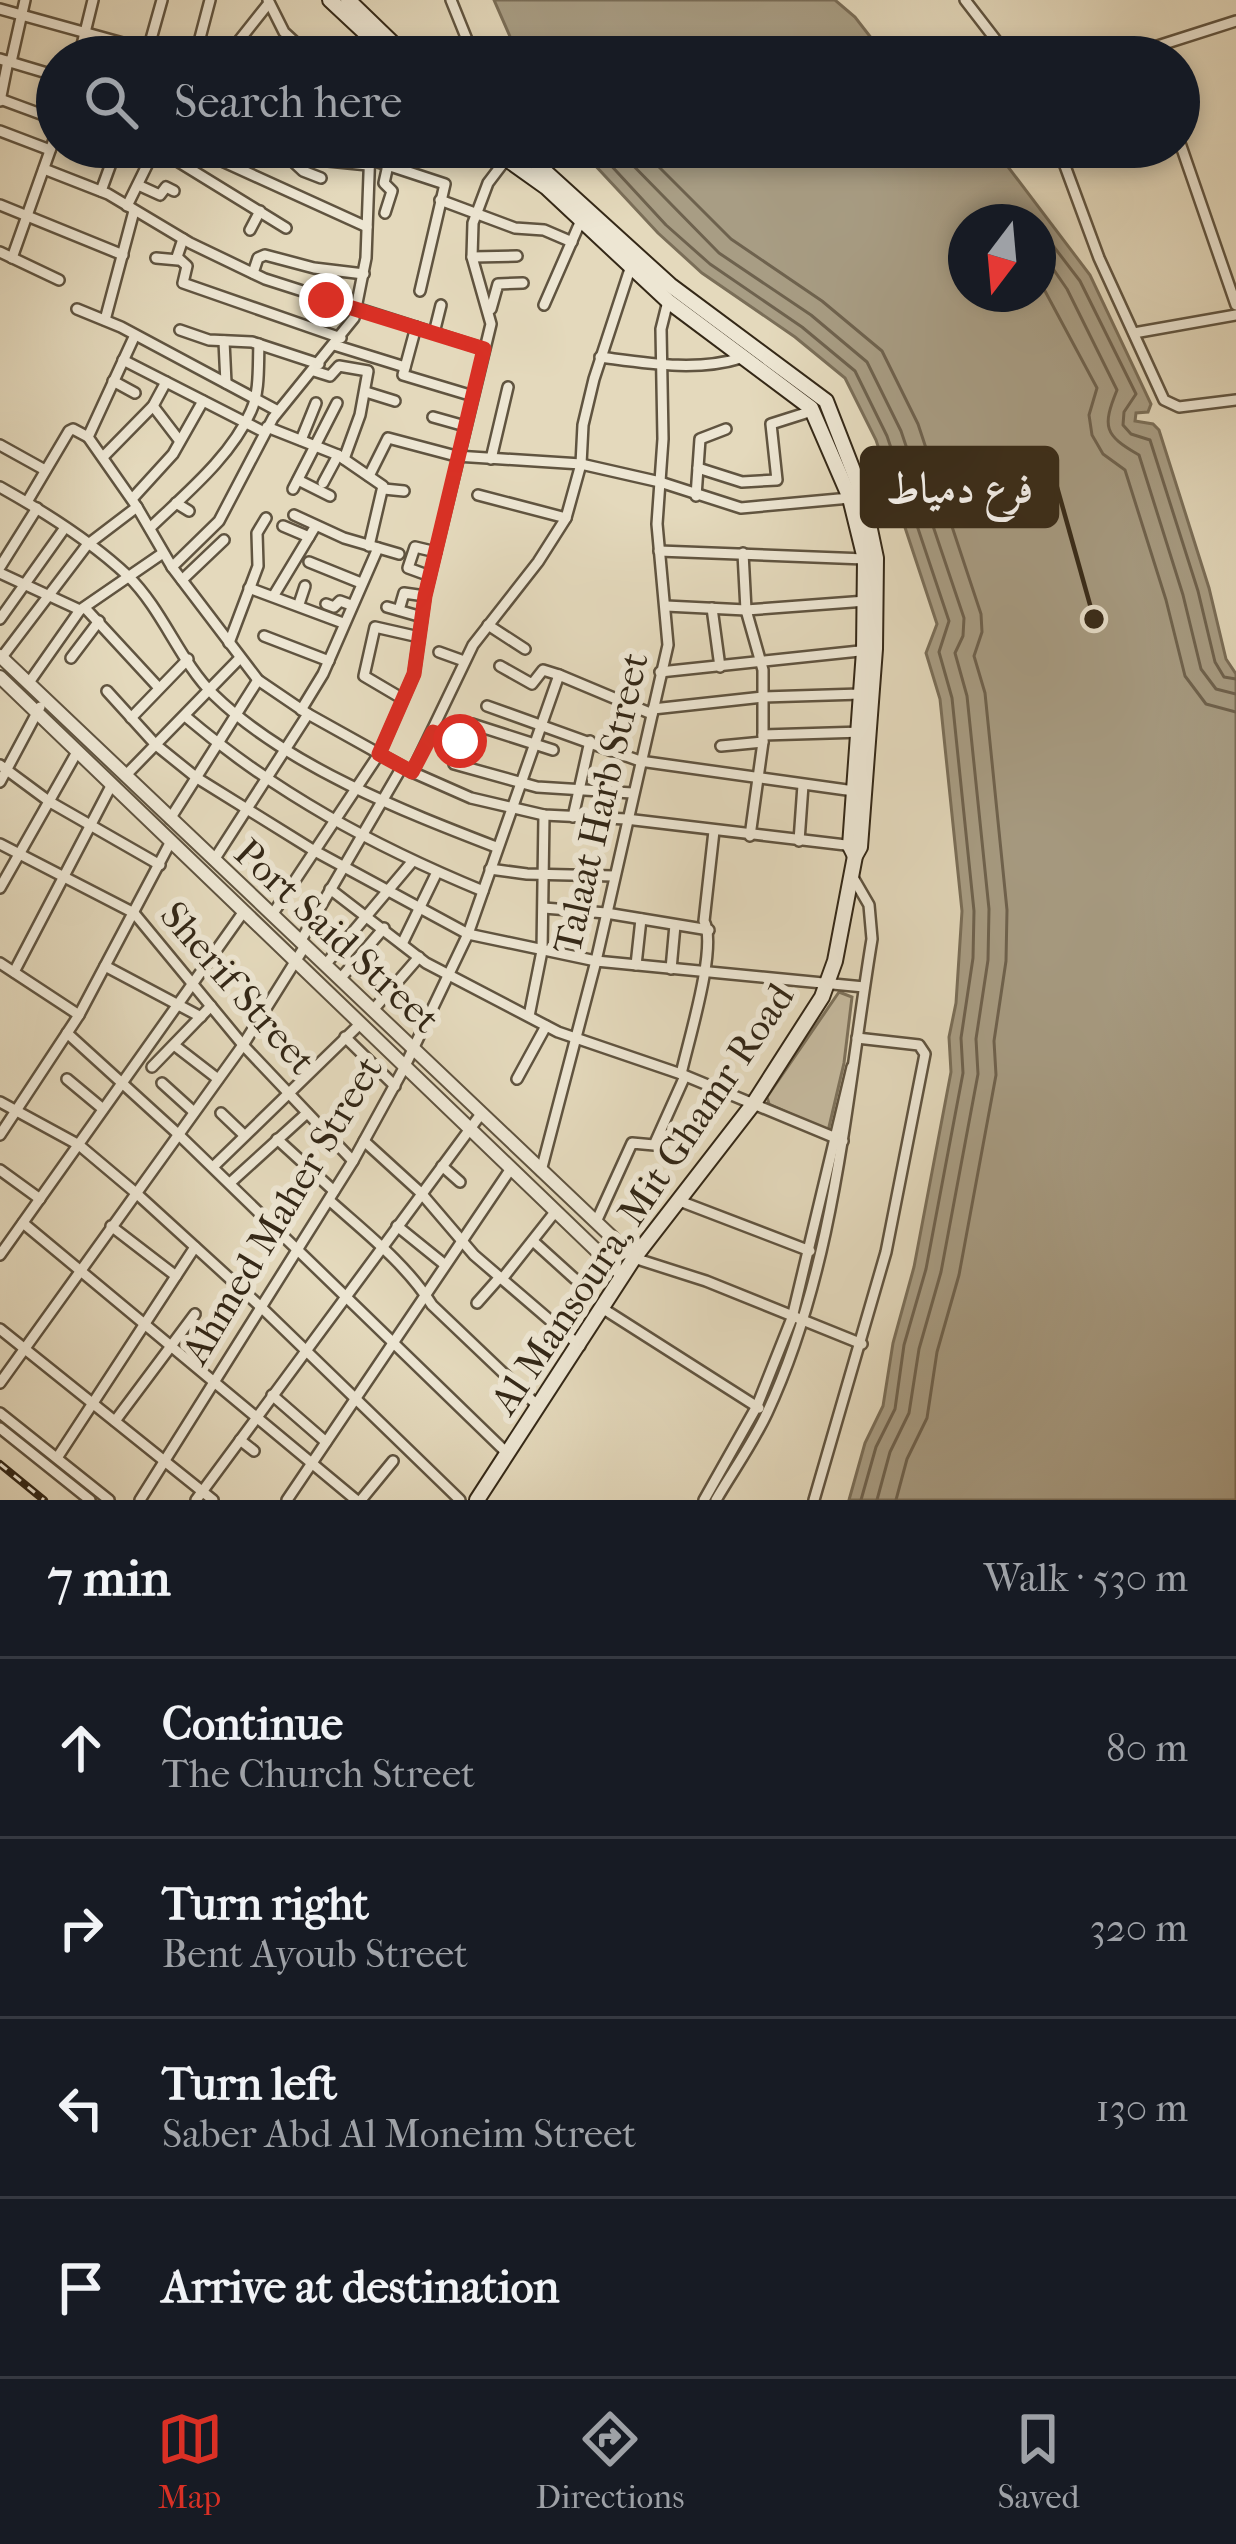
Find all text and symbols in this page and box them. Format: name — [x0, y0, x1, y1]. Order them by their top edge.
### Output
search box — [36, 36, 1200, 168]
icon: search — [78, 69, 144, 135]
text: Search here — [174, 76, 402, 129]
north arrow — [948, 204, 1056, 312]
route end — [299, 273, 353, 327]
callout: فرع دمياط — [862, 448, 1057, 526]
text: فرع دمياط — [887, 464, 1033, 522]
street label: Talaat Harb Street — [544, 648, 658, 958]
route start — [433, 714, 487, 768]
street label: Port Said Street — [225, 829, 449, 1043]
street label: Sherif Street — [151, 892, 325, 1084]
street label: Al Mansoura, Mit Ghamr Road — [479, 974, 804, 1425]
street label: Ahmed Maher Street — [171, 1048, 392, 1374]
text: 7 min — [48, 1548, 171, 1608]
text: Walk · 530 m — [984, 1555, 1188, 1601]
text: Continue — [162, 1698, 343, 1751]
icon: ahead — [48, 1715, 114, 1781]
text: 80 m — [1106, 1725, 1188, 1771]
text: The Church Street — [162, 1751, 475, 1797]
text: Turn right — [162, 1878, 369, 1931]
icon: right — [48, 1895, 114, 1961]
text: 320 m — [1090, 1905, 1188, 1951]
text: Bent Ayoub Street — [162, 1931, 468, 1977]
text: Turn left — [162, 2058, 337, 2111]
icon: left — [48, 2075, 114, 2141]
text: 130 m — [1096, 2085, 1188, 2131]
text: Saber Abd Al Moneim Street — [162, 2111, 636, 2157]
icon: arrive — [48, 2255, 114, 2321]
text: Arrive at destination — [162, 2261, 559, 2314]
tab: Map — [157, 2406, 223, 2517]
tab: Directions — [536, 2406, 684, 2517]
tab: Saved — [998, 2406, 1079, 2517]

